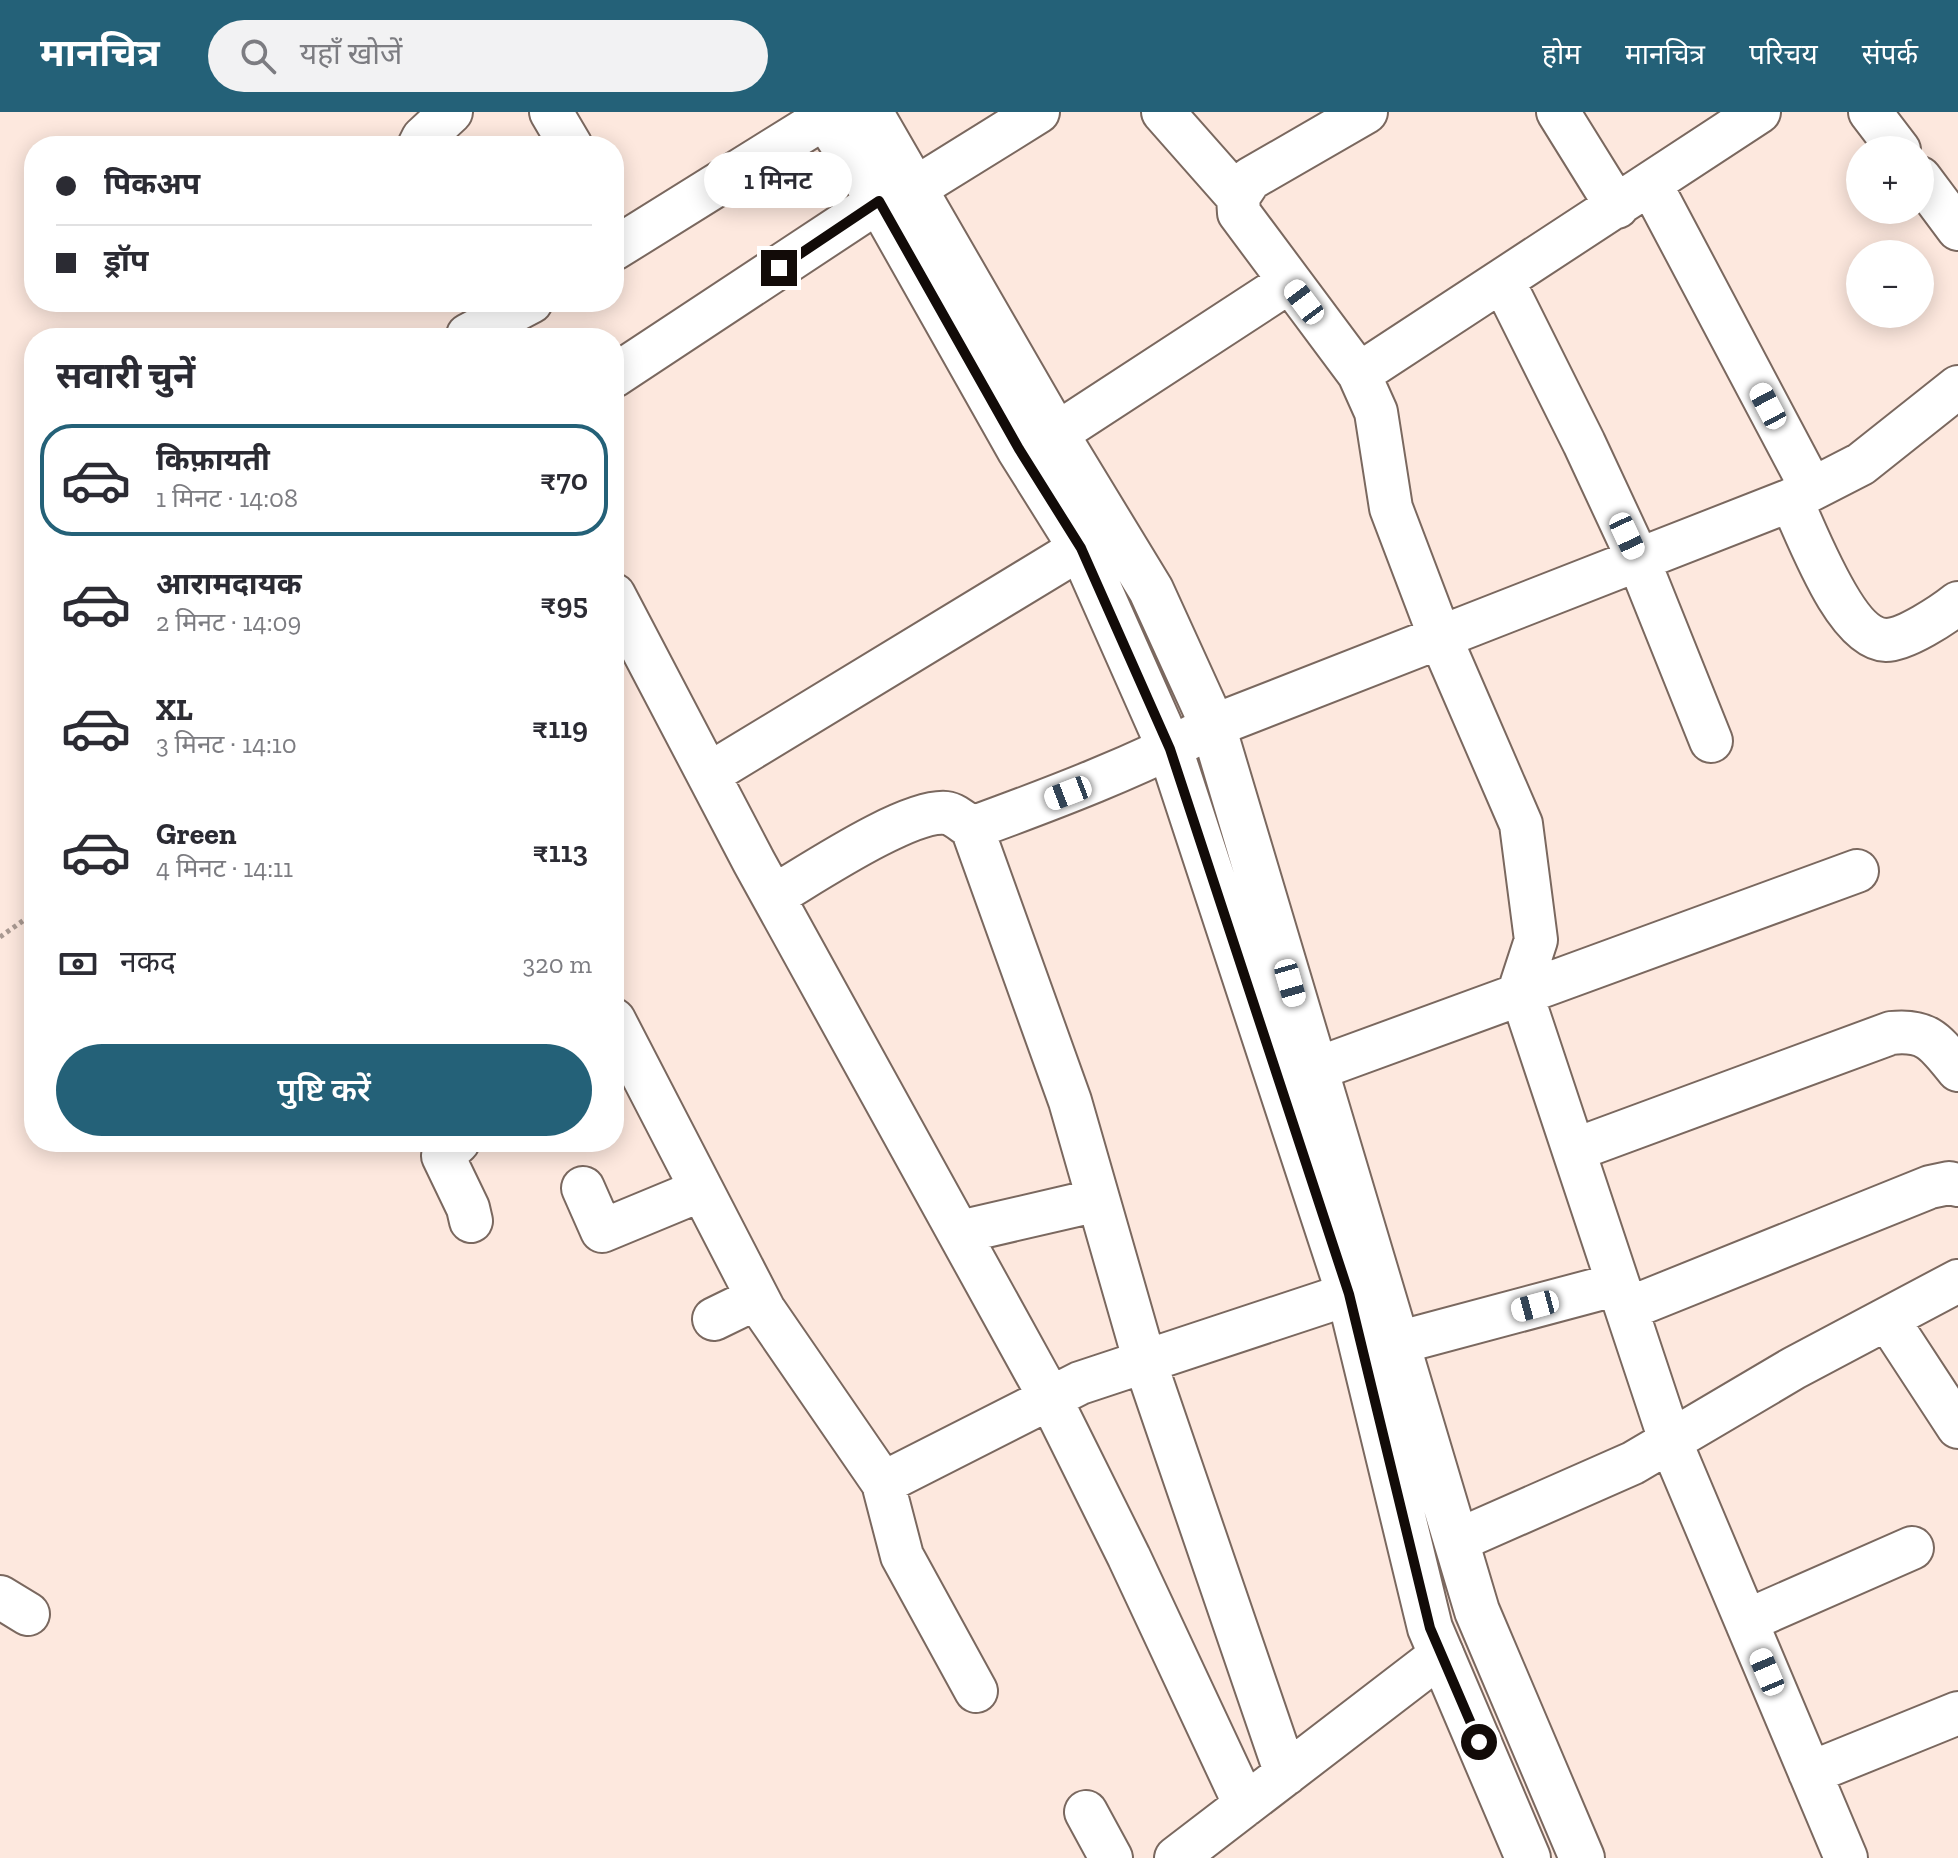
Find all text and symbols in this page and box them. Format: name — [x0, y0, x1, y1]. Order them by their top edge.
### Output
search box — [208, 20, 768, 92]
text: मानचित्र — [40, 30, 160, 76]
icon: search — [236, 34, 280, 78]
text: यहाँ खोजें — [300, 36, 402, 72]
text: होम — [1542, 38, 1581, 71]
text: मानचित्र — [1625, 38, 1705, 71]
text: परिचय — [1749, 38, 1818, 71]
text: संपर्क — [1862, 38, 1918, 71]
map controls — [1846, 136, 1934, 328]
button: + — [1846, 136, 1934, 224]
callout: 1 मिनट — [705, 152, 853, 208]
text: 1 मिनट — [744, 164, 812, 196]
text: पिकअप — [104, 166, 200, 202]
button: − — [1846, 240, 1934, 328]
text: ड्रॉप — [104, 243, 148, 279]
route end — [761, 250, 797, 286]
car — [1280, 276, 1328, 328]
text: सवारी चुनें — [56, 354, 195, 397]
car — [1746, 379, 1790, 433]
text: किफ़ायती — [156, 442, 270, 478]
icon: car — [60, 444, 132, 516]
text: ₹70 — [540, 462, 588, 498]
text: 1 मिनट · 14:08 — [156, 482, 298, 514]
car — [1606, 509, 1648, 563]
text: आरामदायक — [156, 566, 302, 602]
icon: car — [60, 568, 132, 640]
text: ₹95 — [540, 586, 588, 622]
text: 2 मिनट · 14:09 — [156, 606, 301, 638]
icon: car — [60, 692, 132, 764]
text: XL — [156, 692, 193, 728]
text: ₹119 — [532, 710, 588, 746]
text: 3 मिनट · 14:10 — [156, 728, 297, 760]
car — [1041, 773, 1095, 813]
icon: car — [60, 816, 132, 888]
text: Green — [156, 816, 236, 852]
text: ₹113 — [533, 834, 588, 870]
text: 4 मिनट · 14:11 — [156, 852, 293, 884]
icon: cash — [56, 942, 100, 986]
text: नकद — [120, 944, 176, 980]
text: 320 m — [523, 948, 592, 980]
car — [1272, 957, 1308, 1009]
button: पुष्टि करें — [56, 1044, 592, 1136]
car — [1509, 1288, 1561, 1324]
car — [1747, 1645, 1787, 1699]
route start — [1461, 1724, 1497, 1760]

